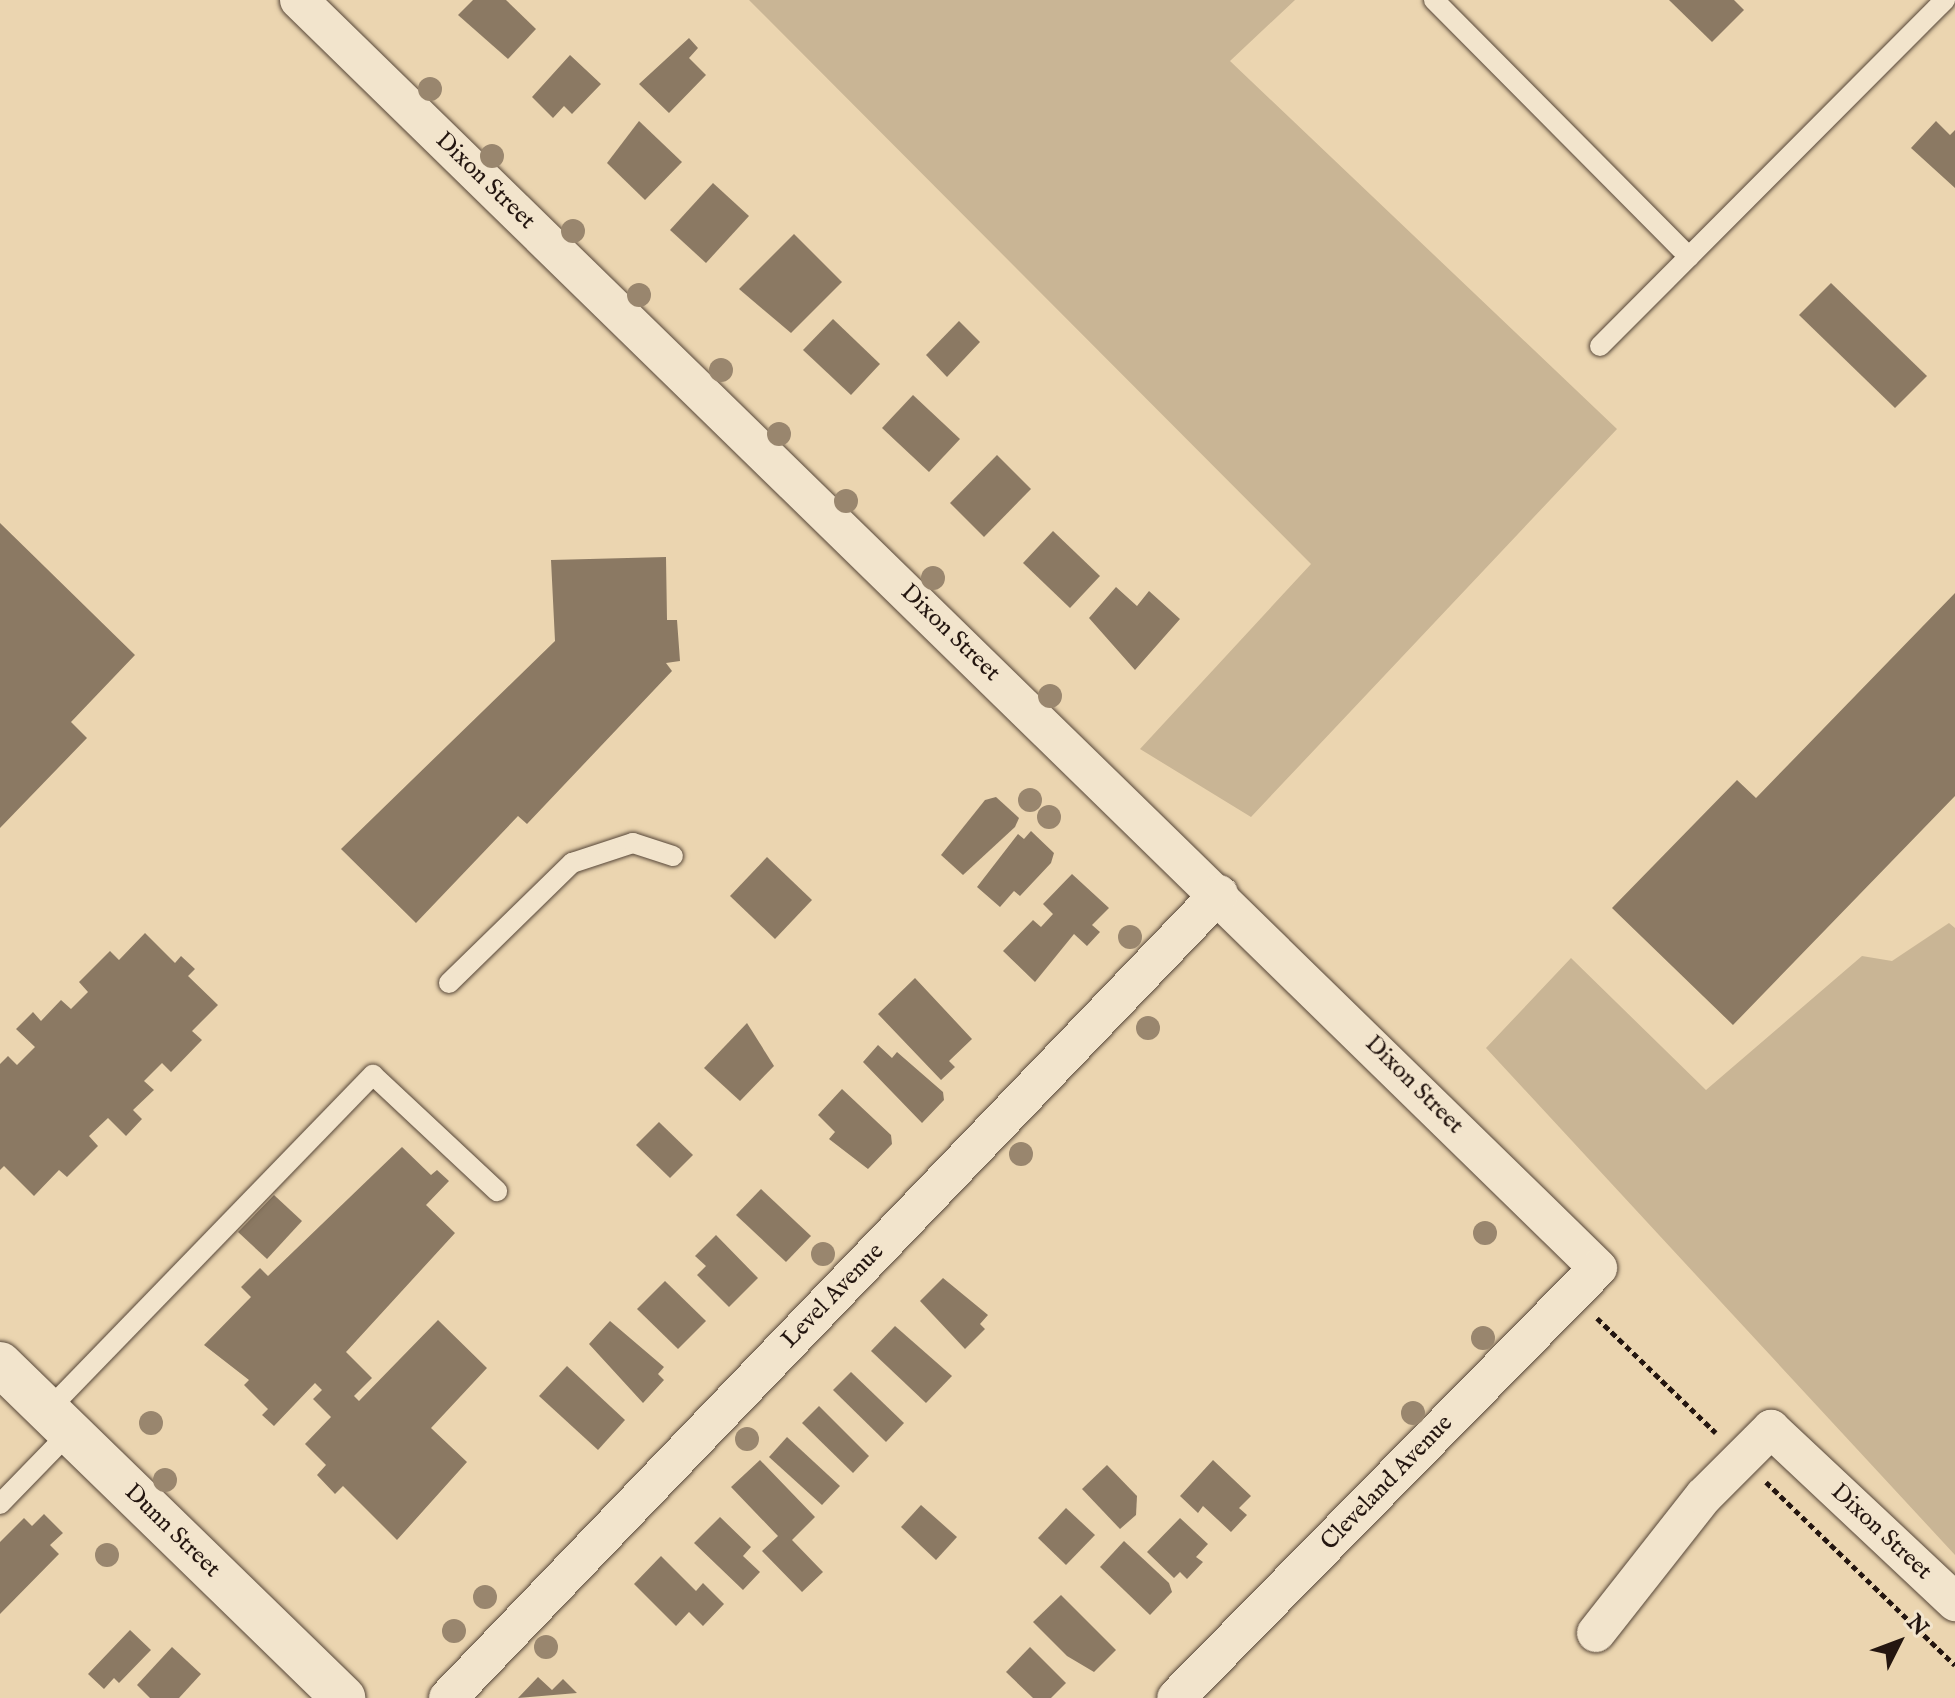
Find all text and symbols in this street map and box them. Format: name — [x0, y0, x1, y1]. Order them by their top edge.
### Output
street label: Dixon Street — [429, 126, 541, 236]
street label: Dixon Street — [894, 578, 1006, 688]
street label: Dixon Street — [1359, 1030, 1469, 1140]
street label: Level Avenue — [776, 1237, 890, 1355]
street label: Cleveland Avenue — [1315, 1409, 1459, 1557]
street label: Dunn Street — [118, 1478, 226, 1584]
street label: Dixon Street — [1825, 1478, 1937, 1586]
north arrow — [1859, 1602, 1939, 1682]
text: N — [1900, 1609, 1934, 1642]

